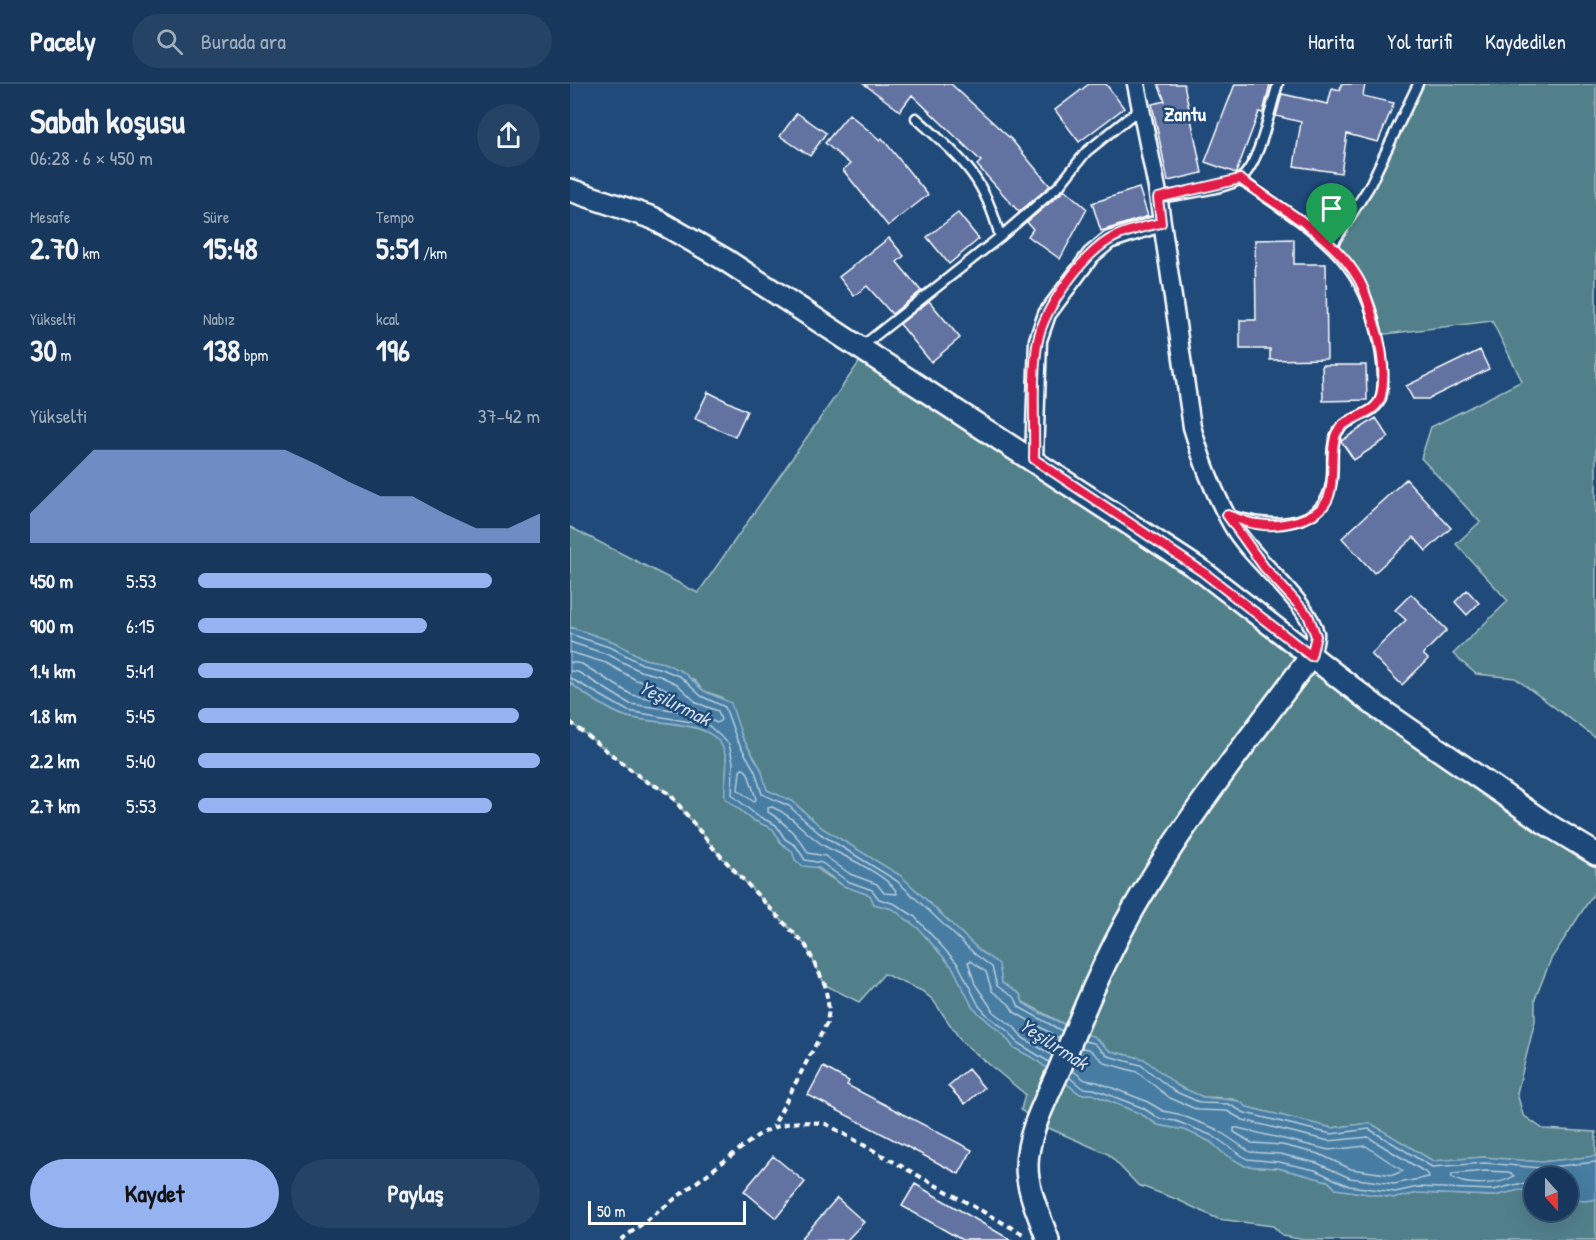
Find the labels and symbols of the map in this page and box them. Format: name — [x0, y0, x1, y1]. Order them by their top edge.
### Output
district label: Zantu — [1164, 100, 1207, 127]
pin — [1306, 183, 1357, 245]
water label: Yeşilırmak — [635, 673, 717, 733]
water label: Yeşilırmak — [1015, 1011, 1095, 1077]
north arrow — [1524, 1167, 1578, 1221]
scale bar — [588, 1198, 746, 1226]

